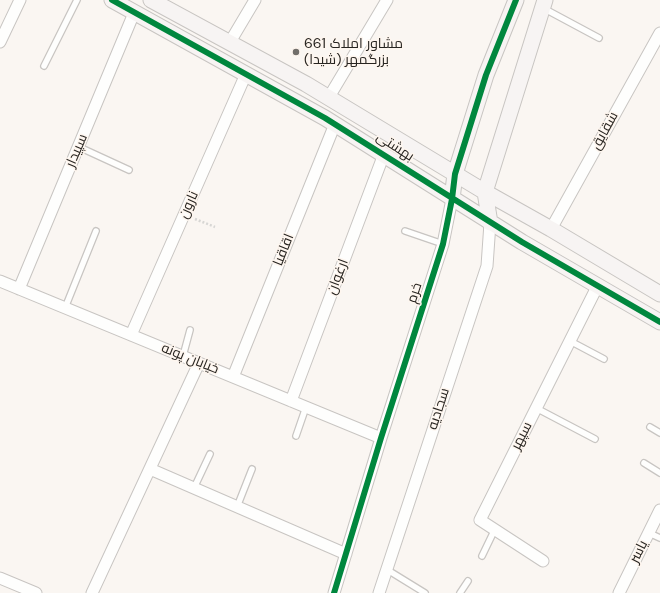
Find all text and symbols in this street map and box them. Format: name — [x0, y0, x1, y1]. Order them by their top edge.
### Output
place label: مشاور املاک 661 بزرگمهر (شیدا) — [304, 36, 403, 68]
marker: مشاور املاک 661 بزرگمهر (شیدا) — [291, 47, 301, 57]
street label: شقایق — [588, 109, 622, 153]
street label: بهشتی — [373, 129, 417, 165]
street label: سپیدار — [62, 132, 92, 170]
street label: نارون — [176, 189, 202, 221]
street label: اقاقیا — [270, 231, 298, 269]
street label: ارغوان — [324, 257, 352, 297]
street label: خرم — [404, 281, 426, 305]
street label: خیابان پونه — [159, 340, 221, 378]
street label: سجادیه — [424, 386, 454, 432]
street label: سپهر — [508, 419, 536, 453]
street label: یاسر — [626, 538, 652, 566]

